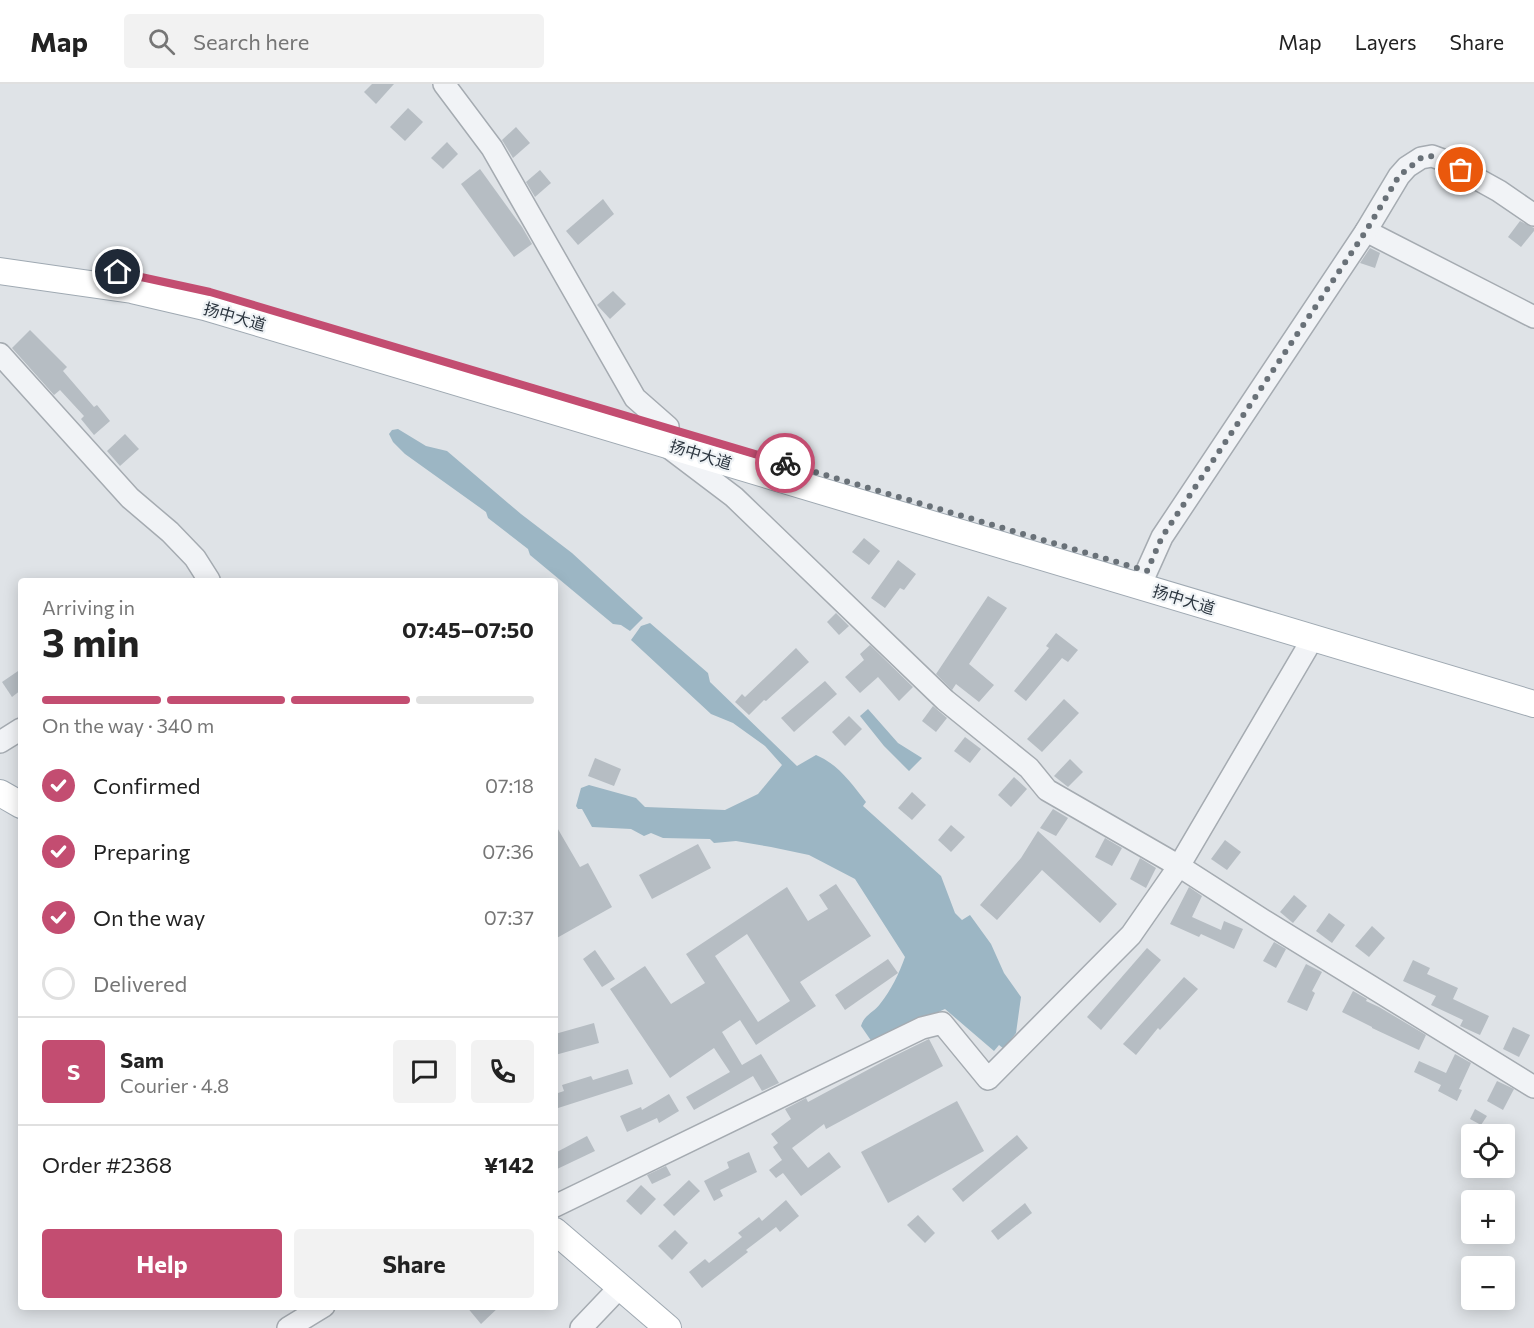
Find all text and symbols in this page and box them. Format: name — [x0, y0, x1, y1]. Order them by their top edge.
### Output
search box — [124, 14, 544, 68]
text: Map — [30, 24, 88, 58]
icon: search — [145, 25, 178, 58]
text: Search here — [193, 28, 309, 55]
text: Map — [1278, 29, 1322, 54]
text: Layers — [1355, 29, 1417, 54]
text: Share — [1450, 29, 1504, 54]
pin — [1435, 144, 1486, 195]
icon: bag — [1444, 153, 1477, 186]
pin — [92, 246, 143, 297]
icon: home — [101, 255, 134, 288]
street label: 扬中大道 — [202, 298, 268, 334]
courier — [755, 433, 815, 493]
street label: 扬中大道 — [668, 436, 734, 472]
icon: bike — [769, 447, 802, 480]
street label: 扬中大道 — [1151, 581, 1217, 617]
text: Arriving in — [42, 595, 135, 619]
text: 07:45–07:50 — [402, 616, 534, 643]
text: 3 min — [42, 617, 140, 665]
text: On the way · 340 m — [42, 713, 214, 737]
icon: check — [42, 769, 75, 802]
text: Confirmed — [93, 772, 200, 799]
text: 07:18 — [485, 773, 534, 797]
icon: check — [42, 835, 75, 868]
text: Preparing — [93, 838, 190, 865]
text: 07:36 — [482, 839, 534, 863]
icon: check — [42, 901, 75, 934]
text: On the way — [93, 904, 205, 931]
text: 07:37 — [484, 905, 534, 929]
text: Delivered — [93, 970, 187, 997]
button: chat — [393, 1040, 456, 1103]
button: phone — [471, 1040, 534, 1103]
text: Sam — [120, 1046, 164, 1073]
text: S — [67, 1058, 80, 1085]
text: Courier · 4.8 — [120, 1073, 229, 1097]
map controls — [1461, 1124, 1515, 1310]
button: locate — [1461, 1124, 1515, 1178]
text: Order #2368 — [42, 1151, 172, 1178]
text: ¥142 — [484, 1151, 534, 1178]
button: + — [1461, 1190, 1515, 1244]
button: Help — [42, 1229, 282, 1298]
button: Share — [294, 1229, 534, 1298]
button: − — [1461, 1256, 1515, 1310]

